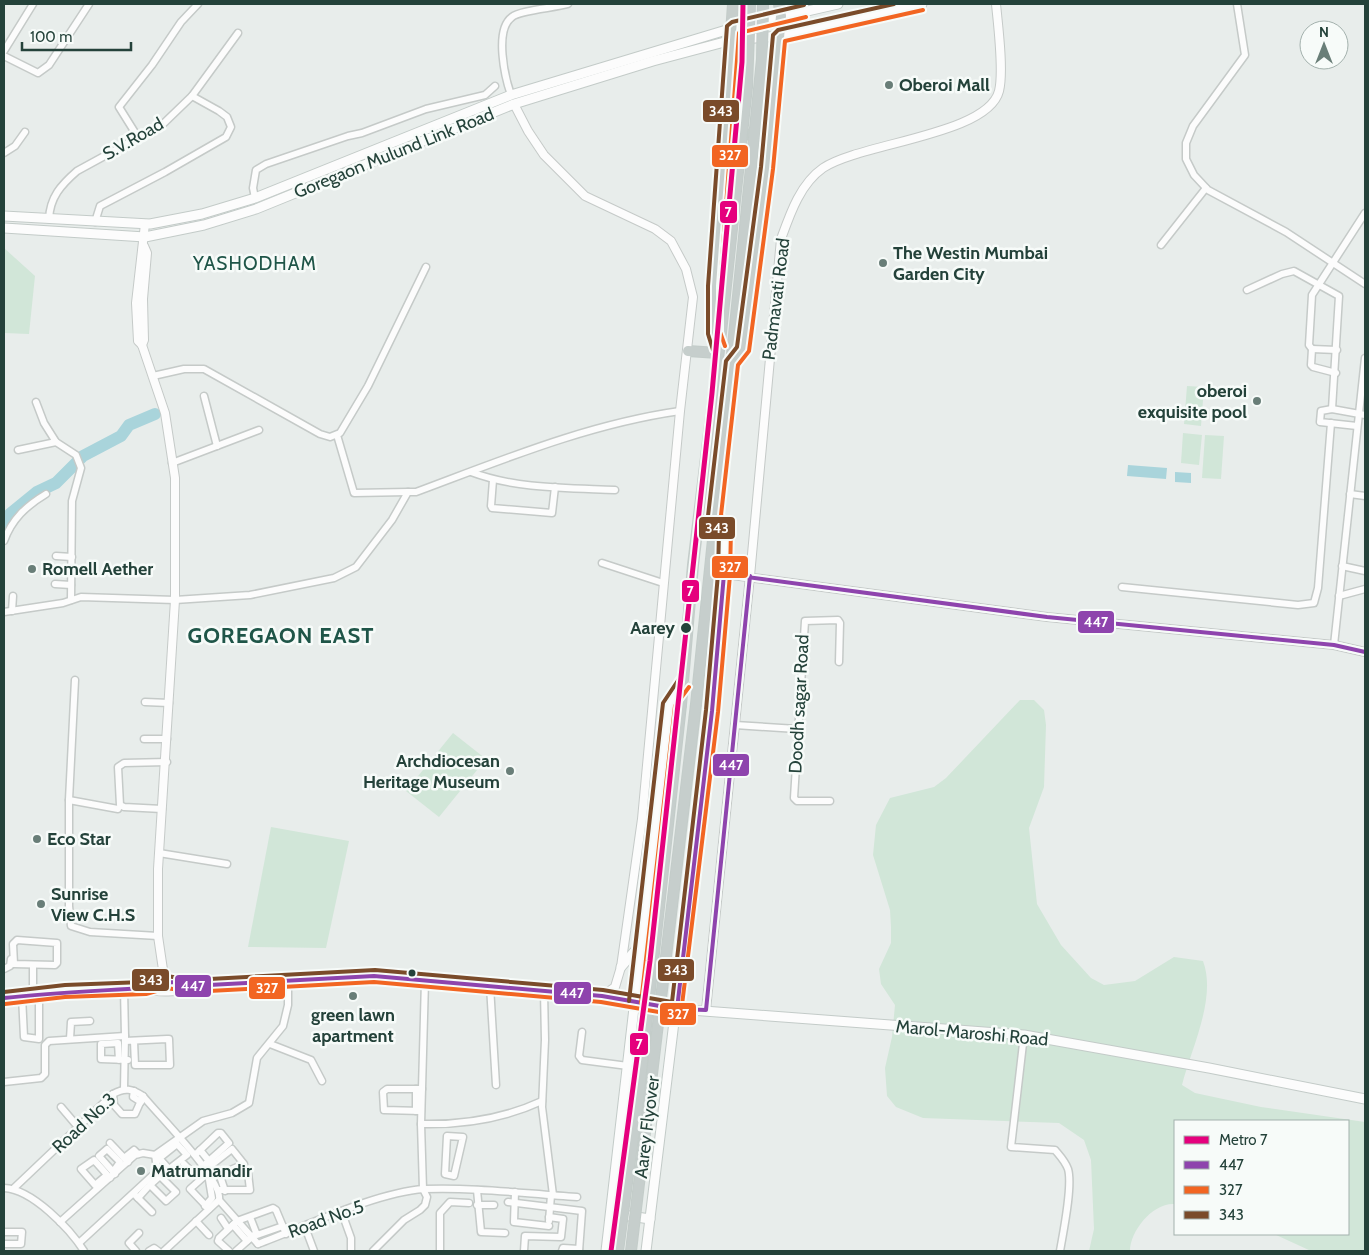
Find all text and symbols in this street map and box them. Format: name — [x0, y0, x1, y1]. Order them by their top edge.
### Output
scale bar — [22, 20, 131, 52]
north arrow — [1299, 20, 1349, 70]
text: N — [1319, 23, 1329, 41]
text: 100 m — [30, 28, 72, 46]
place label: Oberoi Mall — [899, 74, 990, 96]
marker: Oberoi Mall — [883, 79, 895, 91]
line badge: 343 — [702, 99, 740, 123]
text: 343 — [709, 102, 733, 120]
street label: Goregaon Mulund Link Road — [291, 103, 497, 203]
street label: S.V.Road — [99, 113, 167, 165]
line badge: 327 — [711, 144, 749, 168]
text: 327 — [719, 146, 742, 164]
line badge: 7 — [719, 200, 738, 224]
text: 7 — [724, 203, 732, 221]
street label: Padmavati Road — [758, 237, 794, 361]
place label: The Westin Mumbai Garden City — [893, 242, 1048, 285]
district label: YASHODHAM — [192, 252, 317, 275]
marker: The Westin Mumbai Garden City — [877, 257, 889, 269]
place label: oberoi exquisite pool — [1138, 380, 1247, 423]
marker: oberoi exquisite pool — [1251, 395, 1263, 407]
line badge: 343 — [698, 516, 736, 540]
text: 343 — [705, 519, 729, 537]
line badge: 327 — [711, 555, 749, 579]
place label: Romell Aether — [42, 558, 153, 580]
text: 327 — [719, 558, 742, 576]
marker: Romell Aether — [26, 563, 38, 575]
line badge: 7 — [681, 579, 700, 603]
text: 7 — [686, 582, 694, 600]
line badge: 447 — [1077, 610, 1115, 634]
text: 447 — [1084, 613, 1109, 631]
place label: Aarey — [630, 617, 675, 639]
marker: Aarey — [679, 621, 693, 635]
district label: GOREGAON EAST — [188, 622, 374, 649]
street label: Doodh sagar Road — [784, 634, 814, 774]
place label: Archdiocesan Heritage Museum — [363, 750, 500, 793]
line badge: 447 — [712, 753, 750, 777]
text: 447 — [719, 756, 744, 774]
marker: Archdiocesan Heritage Museum — [504, 765, 516, 777]
place label: Eco Star — [47, 828, 111, 850]
marker: Eco Star — [31, 833, 43, 845]
place label: Sunrise View C.H.S — [51, 883, 135, 926]
marker: Sunrise View C.H.S — [35, 898, 47, 910]
line badge: 343 — [657, 958, 695, 982]
text: 343 — [664, 961, 688, 979]
line badge: 343 — [131, 968, 170, 992]
unlabelled marker — [407, 968, 417, 978]
text: 343 — [139, 971, 163, 989]
line badge: 447 — [174, 974, 212, 998]
line badge: 327 — [248, 976, 286, 1000]
text: 447 — [181, 977, 206, 995]
text: 327 — [256, 979, 279, 997]
line badge: 447 — [553, 981, 592, 1005]
text: 447 — [560, 984, 585, 1002]
marker: green lawn apartment — [347, 990, 359, 1002]
line badge: 327 — [659, 1002, 697, 1026]
place label: green lawn apartment — [311, 1004, 395, 1047]
text: 327 — [667, 1005, 690, 1023]
street label: Marol-Maroshi Road — [895, 1015, 1049, 1051]
line badge: 7 — [629, 1032, 649, 1056]
text: 7 — [635, 1035, 643, 1053]
street label: Aarey Flyover — [630, 1074, 664, 1180]
street label: Road No.3 — [48, 1088, 120, 1158]
legend — [1174, 1120, 1349, 1235]
text: Metro 7 — [1219, 1131, 1268, 1149]
text: 447 — [1219, 1156, 1244, 1174]
place label: Matrumandir — [151, 1160, 252, 1182]
marker: Matrumandir — [135, 1165, 147, 1177]
text: 327 — [1219, 1181, 1243, 1199]
street label: Road No.5 — [285, 1195, 367, 1243]
text: 343 — [1219, 1206, 1244, 1224]

